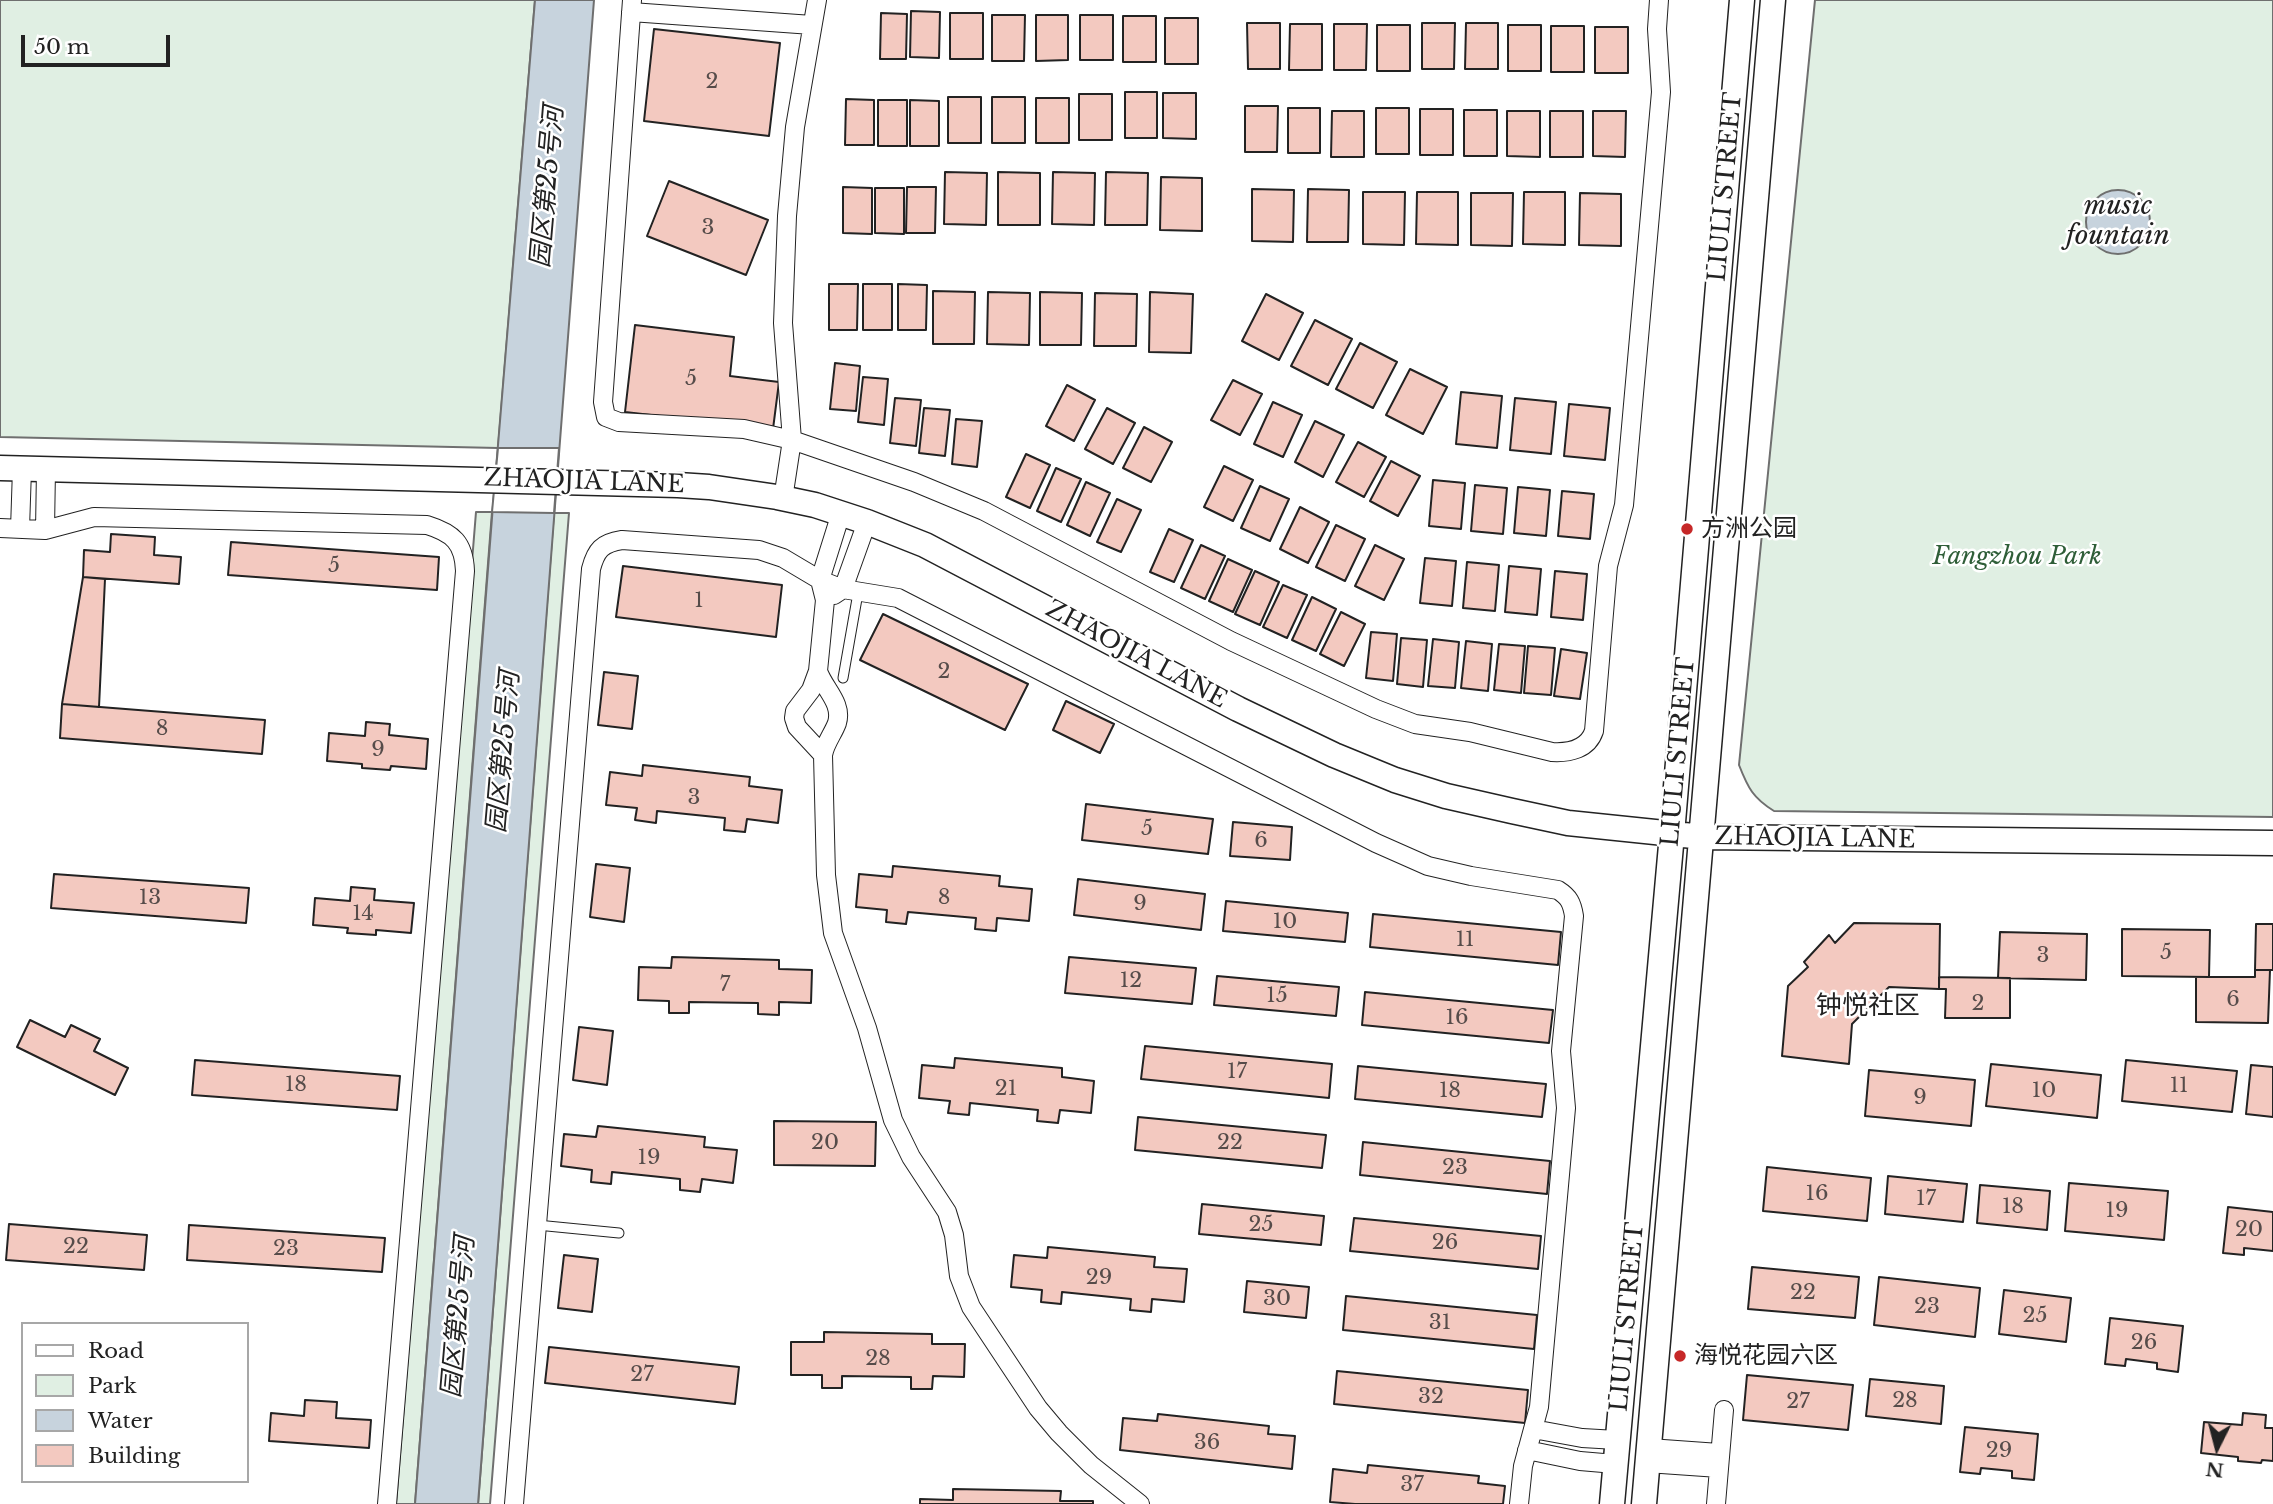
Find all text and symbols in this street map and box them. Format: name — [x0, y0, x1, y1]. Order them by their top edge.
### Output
scale bar — [24, 21, 173, 65]
text: 50 m — [34, 34, 89, 60]
house number: 2 — [706, 69, 718, 95]
street label: LIULI STREET — [1703, 91, 1749, 283]
water label: 园区第25号河 — [525, 105, 571, 269]
water label: music fountain — [2066, 191, 2170, 252]
house number: 3 — [702, 215, 714, 241]
house number: 5 — [685, 366, 697, 392]
street label: ZHAOJIA LANE — [483, 464, 685, 500]
place label: 方洲公园 — [1701, 515, 1797, 543]
marker: 方洲公园 — [1679, 521, 1695, 537]
park label: Fangzhou Park — [1933, 543, 2101, 571]
house number: 5 — [328, 553, 340, 579]
house number: 1 — [694, 588, 704, 614]
street label: ZHAOJIA LANE — [1041, 595, 1231, 715]
street label: LIULI STREET — [1656, 656, 1702, 848]
house number: 2 — [938, 659, 950, 685]
water label: 园区第25号河 — [481, 670, 527, 834]
house number: 8 — [156, 716, 168, 742]
house number: 9 — [371, 737, 385, 763]
house number: 3 — [688, 785, 700, 811]
house number: 5 — [1141, 816, 1153, 842]
street label: ZHAOJIA LANE — [1714, 823, 1916, 855]
house number: 6 — [1254, 828, 1268, 854]
house number: 13 — [139, 885, 161, 911]
house number: 8 — [938, 885, 950, 911]
house number: 9 — [1133, 891, 1147, 917]
house number: 14 — [352, 901, 374, 927]
house number: 10 — [1273, 909, 1297, 935]
house number: 11 — [1456, 927, 1474, 953]
house number: 5 — [2160, 940, 2172, 966]
house number: 3 — [2037, 943, 2049, 969]
house number: 12 — [1120, 968, 1142, 994]
house number: 7 — [720, 972, 730, 998]
house number: 15 — [1266, 983, 1288, 1009]
house number: 6 — [2226, 987, 2240, 1013]
district label: 钟悦社区 — [1816, 991, 1920, 1023]
house number: 2 — [1972, 991, 1984, 1017]
house number: 16 — [1446, 1005, 1468, 1031]
house number: 17 — [1227, 1059, 1247, 1085]
house number: 18 — [285, 1072, 307, 1098]
house number: 11 — [2170, 1073, 2188, 1099]
house number: 21 — [995, 1076, 1017, 1102]
house number: 18 — [1439, 1078, 1461, 1104]
house number: 10 — [2032, 1078, 2056, 1104]
house number: 9 — [1913, 1085, 1927, 1111]
house number: 20 — [811, 1130, 839, 1156]
house number: 22 — [1217, 1130, 1243, 1156]
house number: 19 — [638, 1145, 660, 1171]
house number: 23 — [1442, 1155, 1468, 1181]
house number: 16 — [1806, 1181, 1828, 1207]
house number: 17 — [1916, 1186, 1936, 1212]
house number: 18 — [2002, 1194, 2024, 1220]
house number: 19 — [2106, 1198, 2128, 1224]
house number: 25 — [1249, 1212, 1273, 1238]
house number: 20 — [2235, 1217, 2263, 1243]
street label: LIULI STREET — [1605, 1221, 1651, 1413]
house number: 26 — [1432, 1230, 1458, 1256]
house number: 22 — [63, 1234, 89, 1260]
water label: 园区第25号河 — [436, 1235, 482, 1399]
house number: 23 — [273, 1236, 299, 1262]
house number: 29 — [1086, 1265, 1112, 1291]
house number: 22 — [1790, 1280, 1816, 1306]
house number: 30 — [1263, 1286, 1291, 1312]
house number: 23 — [1914, 1294, 1940, 1320]
house number: 25 — [2023, 1303, 2047, 1329]
house number: 31 — [1429, 1310, 1451, 1336]
legend — [21, 1322, 248, 1483]
house number: 26 — [2131, 1330, 2157, 1356]
text: Road — [88, 1338, 144, 1364]
place label: 海悦花园六区 — [1694, 1342, 1838, 1370]
house number: 28 — [865, 1346, 891, 1372]
marker: 海悦花园六区 — [1672, 1348, 1688, 1364]
house number: 27 — [630, 1362, 654, 1388]
text: Park — [88, 1373, 137, 1399]
house number: 32 — [1418, 1384, 1444, 1410]
house number: 28 — [1892, 1388, 1918, 1414]
house number: 27 — [1786, 1389, 1810, 1415]
text: Water — [88, 1408, 152, 1434]
north arrow — [2182, 1413, 2252, 1483]
house number: 36 — [1194, 1430, 1220, 1456]
house number: 29 — [1986, 1438, 2012, 1464]
text: Building — [88, 1443, 180, 1469]
text: N — [2205, 1457, 2225, 1482]
house number: 37 — [1400, 1472, 1424, 1498]

